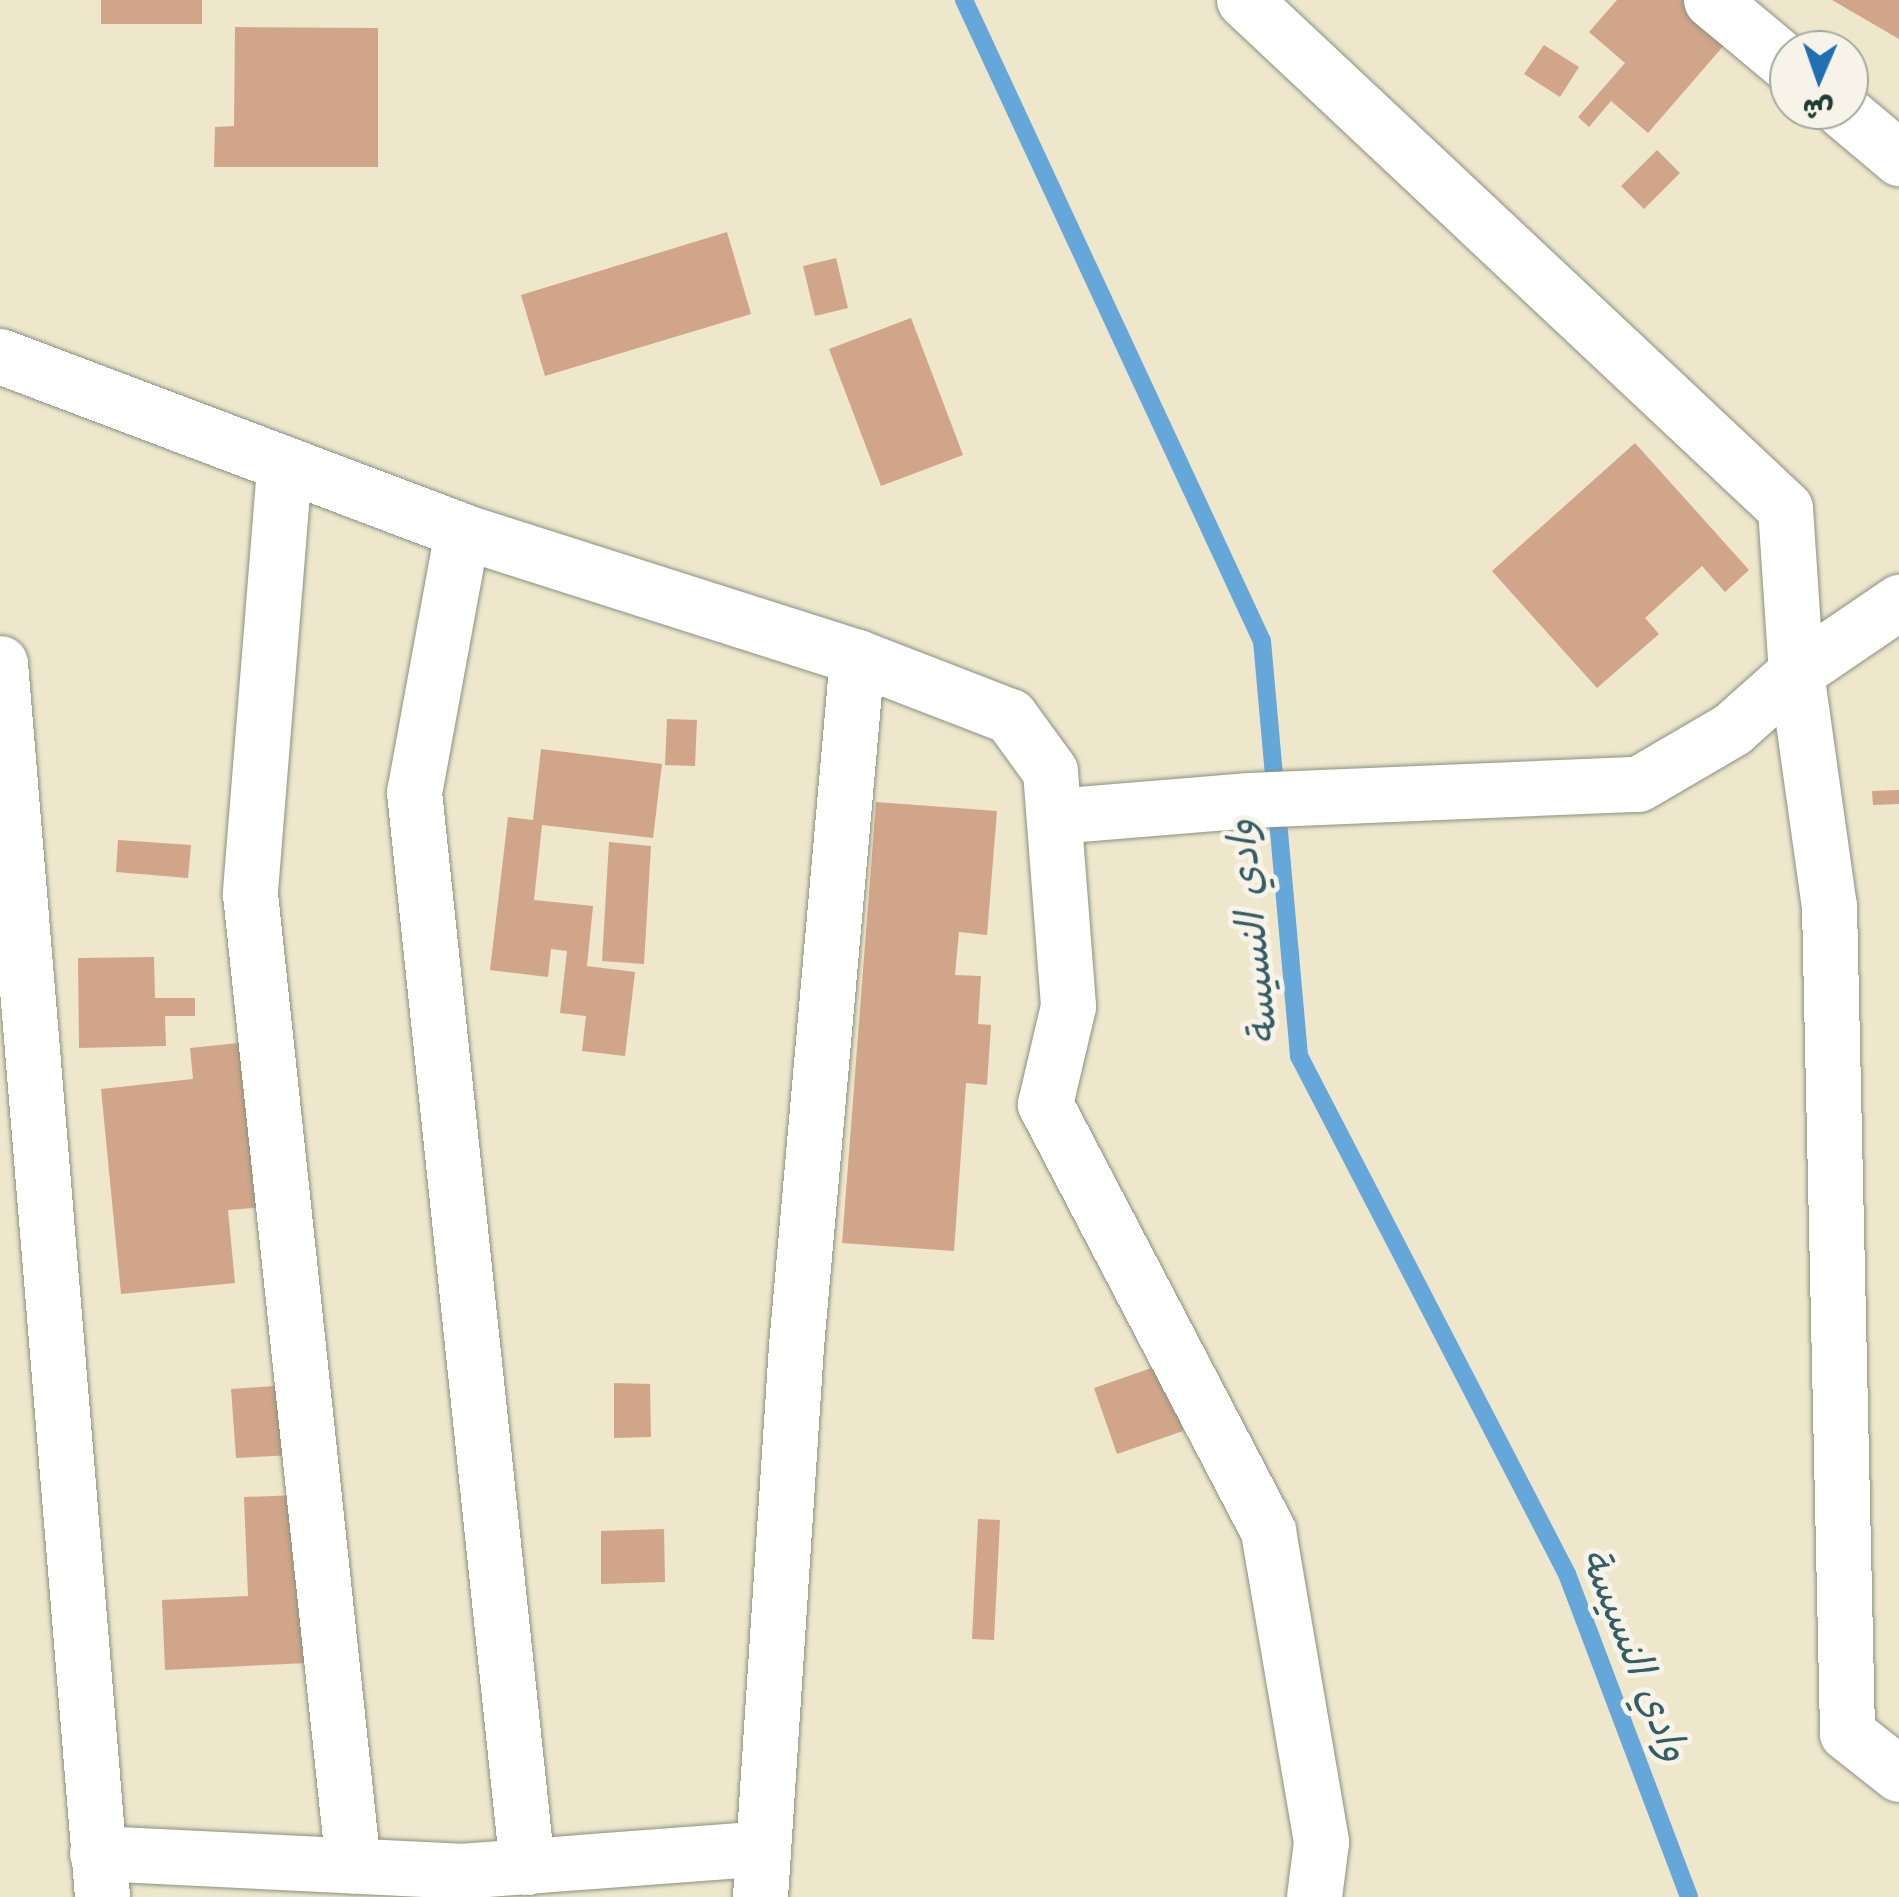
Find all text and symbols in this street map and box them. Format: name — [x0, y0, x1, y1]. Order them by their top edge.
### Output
north arrow — [1769, 30, 1869, 130]
text: ش — [1802, 88, 1834, 129]
water label: وادي النسيسة — [1218, 817, 1290, 1047]
water label: وادي النسيسة — [1568, 1541, 1698, 1769]

